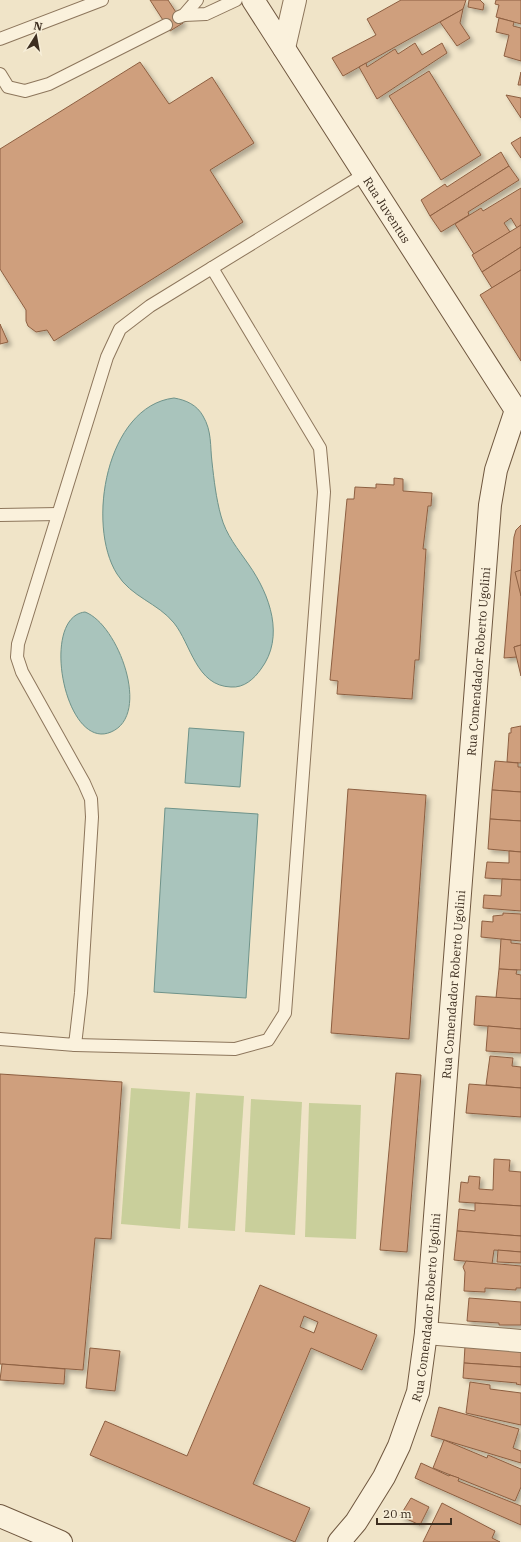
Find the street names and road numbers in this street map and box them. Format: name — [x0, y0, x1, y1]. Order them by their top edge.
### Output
street label: Rua Juventus — [361, 174, 414, 246]
street label: Rua Comendador Roberto Ugolini — [463, 566, 493, 756]
street label: Rua Comendador Roberto Ugolini — [438, 889, 468, 1079]
street label: Rua Comendador Roberto Ugolini — [408, 1212, 443, 1403]

